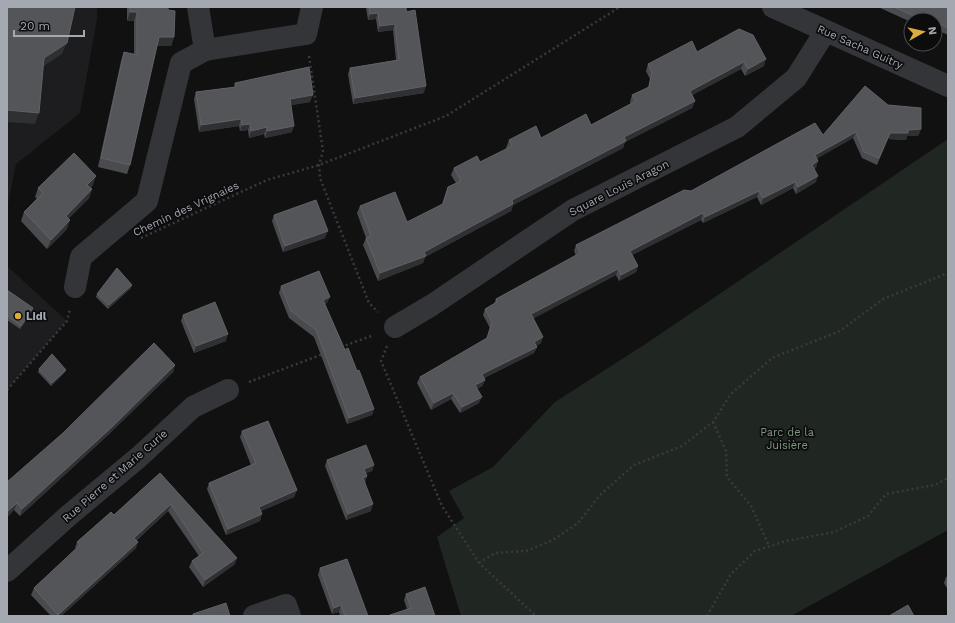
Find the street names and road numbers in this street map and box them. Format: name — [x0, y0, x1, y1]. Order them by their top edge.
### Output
street label: Rue Sacha Guitry — [815, 22, 905, 72]
street label: Square Louis Aragon — [567, 157, 671, 219]
street label: Chemin des Vrignaies — [131, 179, 241, 239]
street label: Rue Pierre et Marie Curie — [60, 427, 170, 525]

